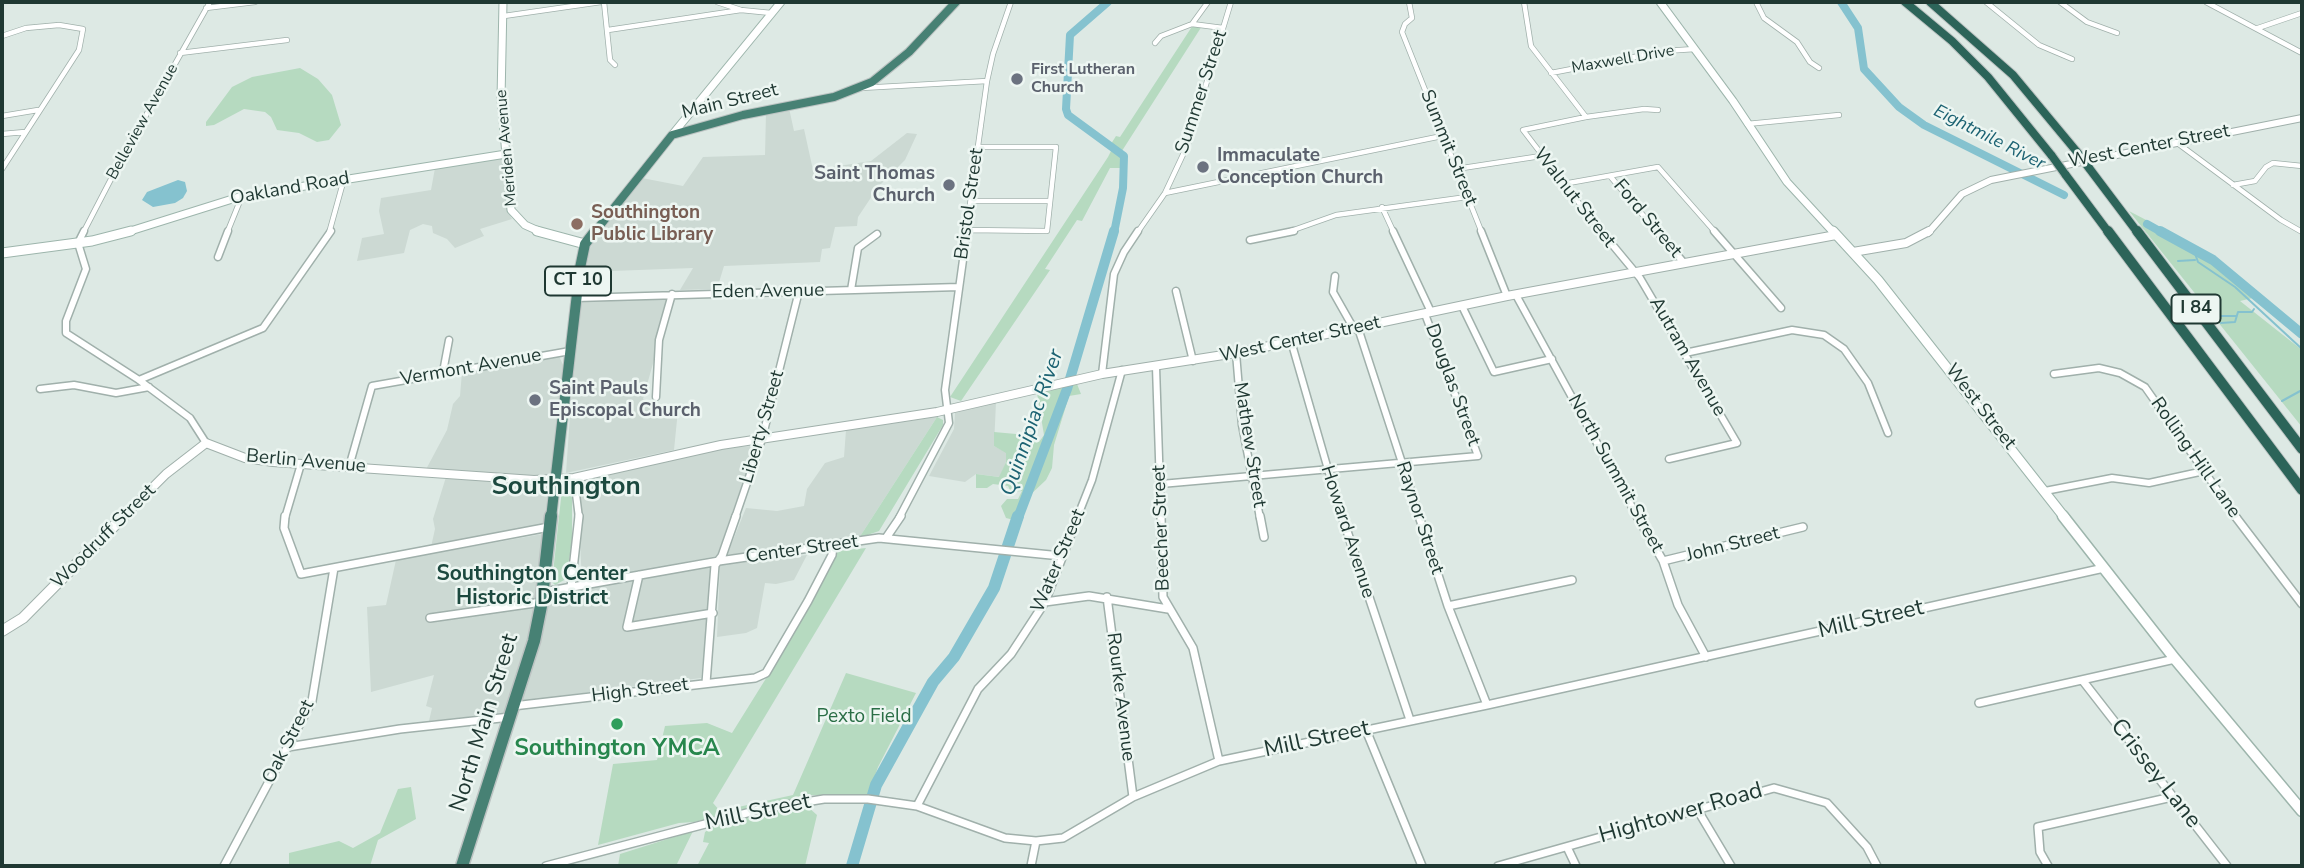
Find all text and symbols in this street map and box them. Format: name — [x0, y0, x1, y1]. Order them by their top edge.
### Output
street label: Summer Street — [1171, 27, 1233, 157]
street label: Maxwell Drive — [1570, 42, 1676, 78]
place label: First Lutheran Church — [1031, 60, 1135, 98]
street label: Belleview Avenue — [103, 61, 183, 183]
marker: First Lutheran Church — [1009, 71, 1025, 87]
street label: Main Street — [680, 79, 780, 125]
street label: Summit Street — [1414, 87, 1482, 209]
street label: Meriden Avenue — [492, 89, 522, 207]
water label: Eightmile River — [1930, 101, 2048, 175]
street label: West Center Street — [2066, 120, 2232, 174]
street label: Walnut Street — [1528, 144, 1620, 252]
place label: Immaculate Conception Church — [1217, 145, 1383, 189]
street label: Bristol Street — [951, 147, 989, 261]
marker: Immaculate Conception Church — [1195, 159, 1211, 175]
place label: Saint Thomas Church — [814, 163, 935, 207]
street label: Oakland Road — [229, 167, 351, 211]
street label: Ford Street — [1608, 175, 1686, 263]
marker: Saint Thomas Church — [941, 177, 957, 193]
place label: Southington Public Library — [591, 202, 713, 246]
marker: Southington Public Library — [569, 216, 585, 232]
road number: CT 10 — [545, 267, 611, 296]
street label: Eden Avenue — [712, 280, 824, 304]
street label: Autram Avenue — [1644, 293, 1730, 421]
road number: I 84 — [2172, 295, 2220, 324]
street label: West Center Street — [1218, 312, 1382, 368]
street label: Douglas Street — [1419, 321, 1485, 449]
street label: Vermont Avenue — [399, 344, 543, 392]
water label: Quinnipiac River — [996, 347, 1070, 499]
street label: West Street — [1940, 360, 2020, 454]
street label: Liberty Street — [736, 368, 790, 486]
place label: Saint Pauls Episcopal Church — [549, 378, 701, 422]
street label: Mathew Street — [1228, 381, 1270, 509]
street label: North Summit Street — [1562, 391, 1668, 557]
marker: Saint Pauls Episcopal Church — [527, 392, 543, 408]
street label: Rolling Hill Lane — [2145, 393, 2245, 523]
street label: Berlin Avenue — [245, 445, 367, 479]
street label: Raynor Street — [1390, 459, 1448, 577]
street label: Howard Avenue — [1315, 463, 1379, 601]
street label: Beecher Street — [1148, 465, 1176, 591]
district label: Southington — [491, 472, 641, 504]
street label: Woodruff Street — [47, 480, 161, 594]
street label: Water Street — [1027, 506, 1091, 616]
street label: John Street — [1684, 522, 1782, 568]
street label: Center Street — [744, 531, 860, 569]
district label: Southington Center Historic District — [437, 562, 627, 612]
street label: Mill Street — [1816, 594, 1926, 646]
street label: North Main Street — [445, 631, 525, 815]
street label: Rourke Avenue — [1101, 631, 1139, 763]
street label: High Street — [590, 674, 690, 708]
street label: Oak Street — [258, 696, 320, 788]
park label: Pexto Field — [816, 706, 912, 728]
street label: Crissey Lane — [2104, 714, 2206, 834]
street label: Mill Street — [1262, 715, 1372, 765]
marker: Southington YMCA — [609, 716, 625, 732]
place label: Southington YMCA — [514, 735, 720, 763]
street label: Hightower Road — [1596, 777, 1766, 851]
street label: Mill Street — [703, 788, 813, 838]

